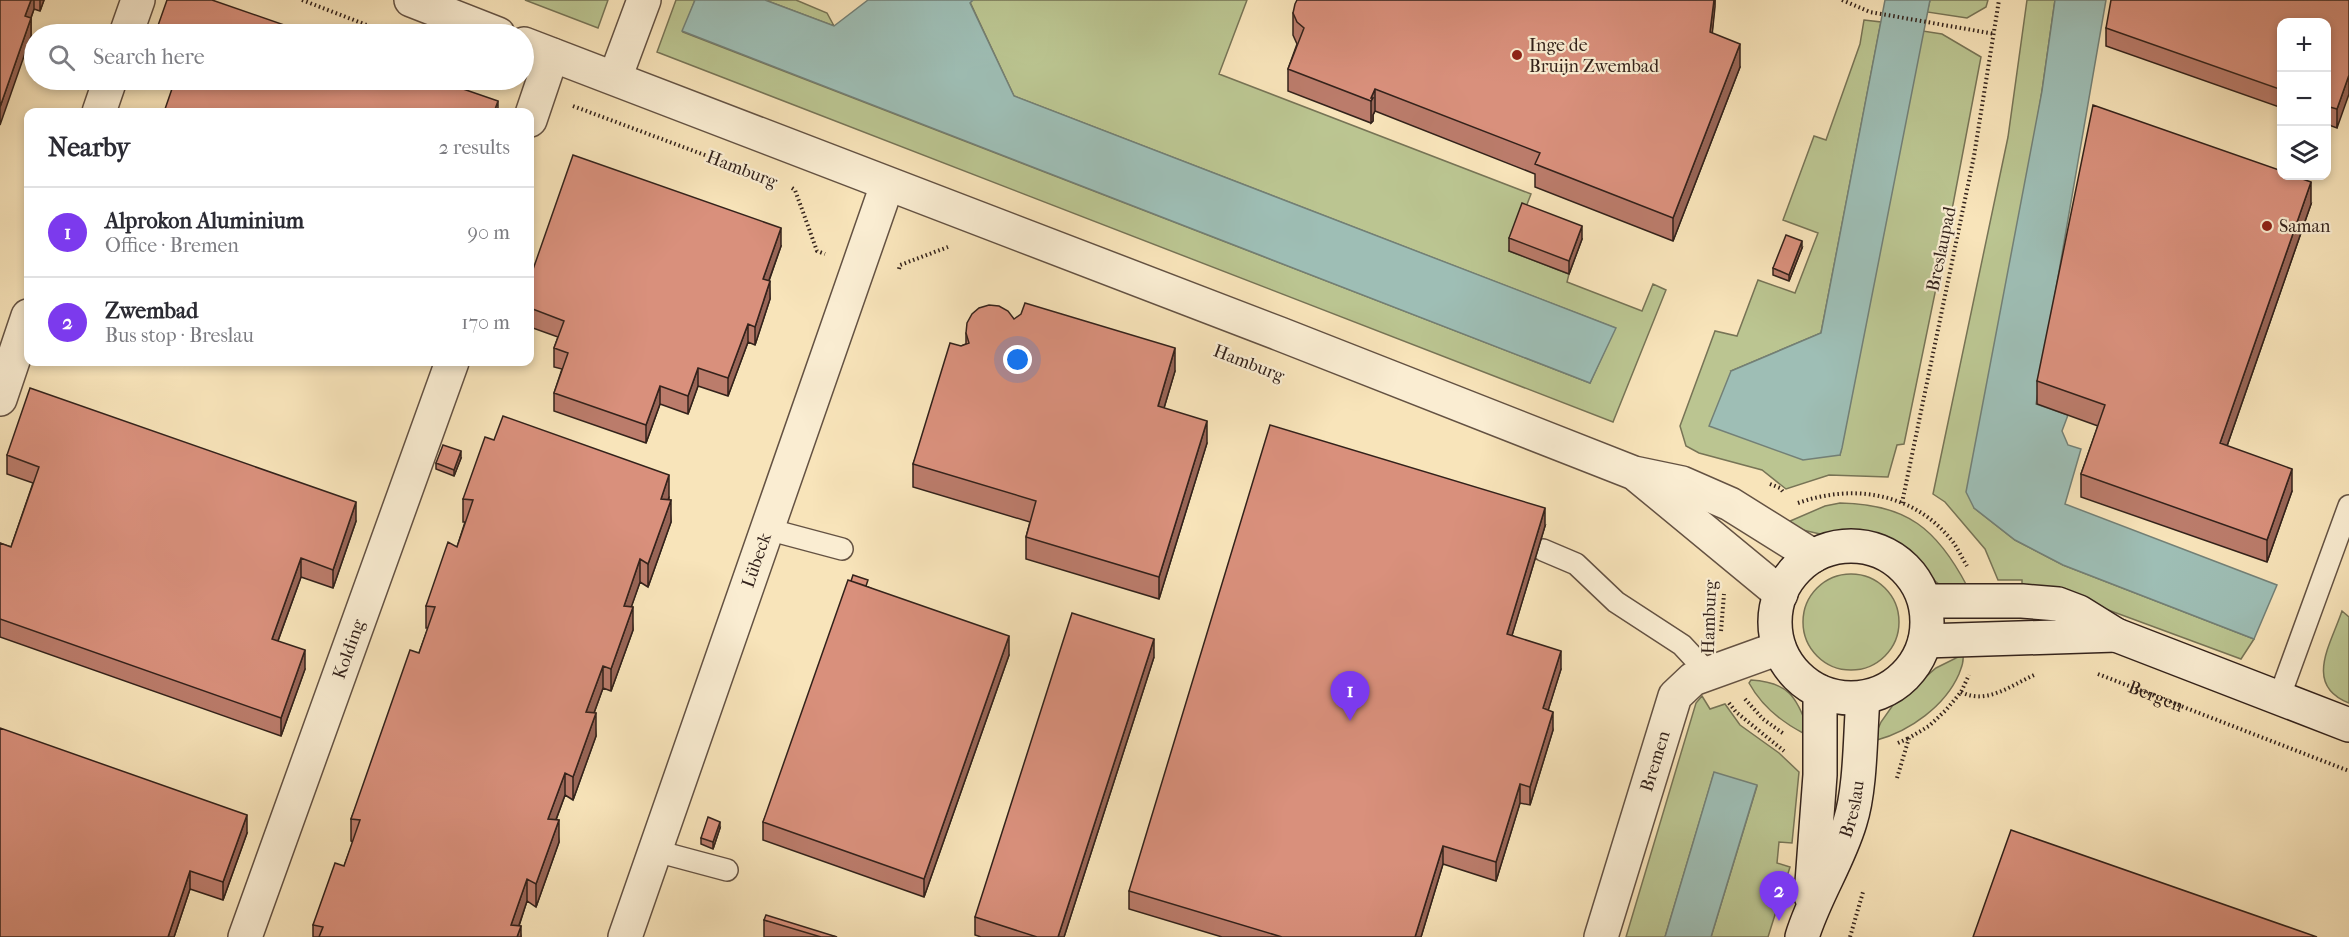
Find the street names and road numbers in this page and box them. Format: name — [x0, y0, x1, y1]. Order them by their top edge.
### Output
street label: Hamburg — [703, 146, 781, 193]
street label: Breslaupad — [1922, 205, 1961, 293]
street label: Hamburg — [1210, 340, 1288, 387]
street label: Lübeck — [738, 530, 776, 590]
street label: Hamburg — [1698, 579, 1721, 654]
street label: Kolding — [329, 616, 370, 682]
street label: Bergen — [2125, 677, 2187, 717]
street label: Bremen — [1636, 728, 1675, 794]
street label: Breslau — [1836, 779, 1869, 841]

